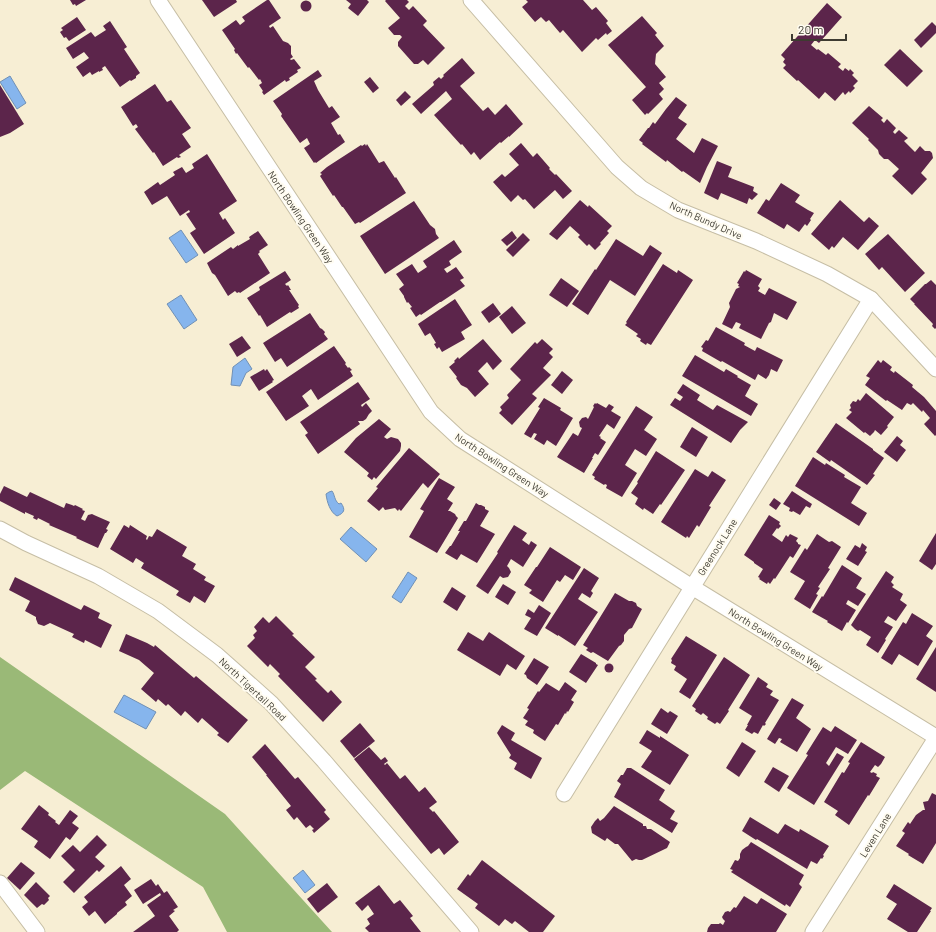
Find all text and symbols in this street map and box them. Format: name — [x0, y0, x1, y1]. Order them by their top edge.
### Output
scale bar — [792, 16, 846, 42]
text: 20 m — [798, 22, 824, 36]
street label: North Bowling Green Way — [266, 168, 337, 266]
street label: North Bundy Drive — [668, 199, 744, 241]
street label: North Bowling Green Way — [453, 430, 551, 500]
street label: Greenock Lane — [695, 516, 739, 578]
street label: North Bowling Green Way — [727, 605, 826, 673]
street label: North Tigertail Road — [217, 655, 289, 723]
street label: Leven Lane — [857, 811, 893, 859]

